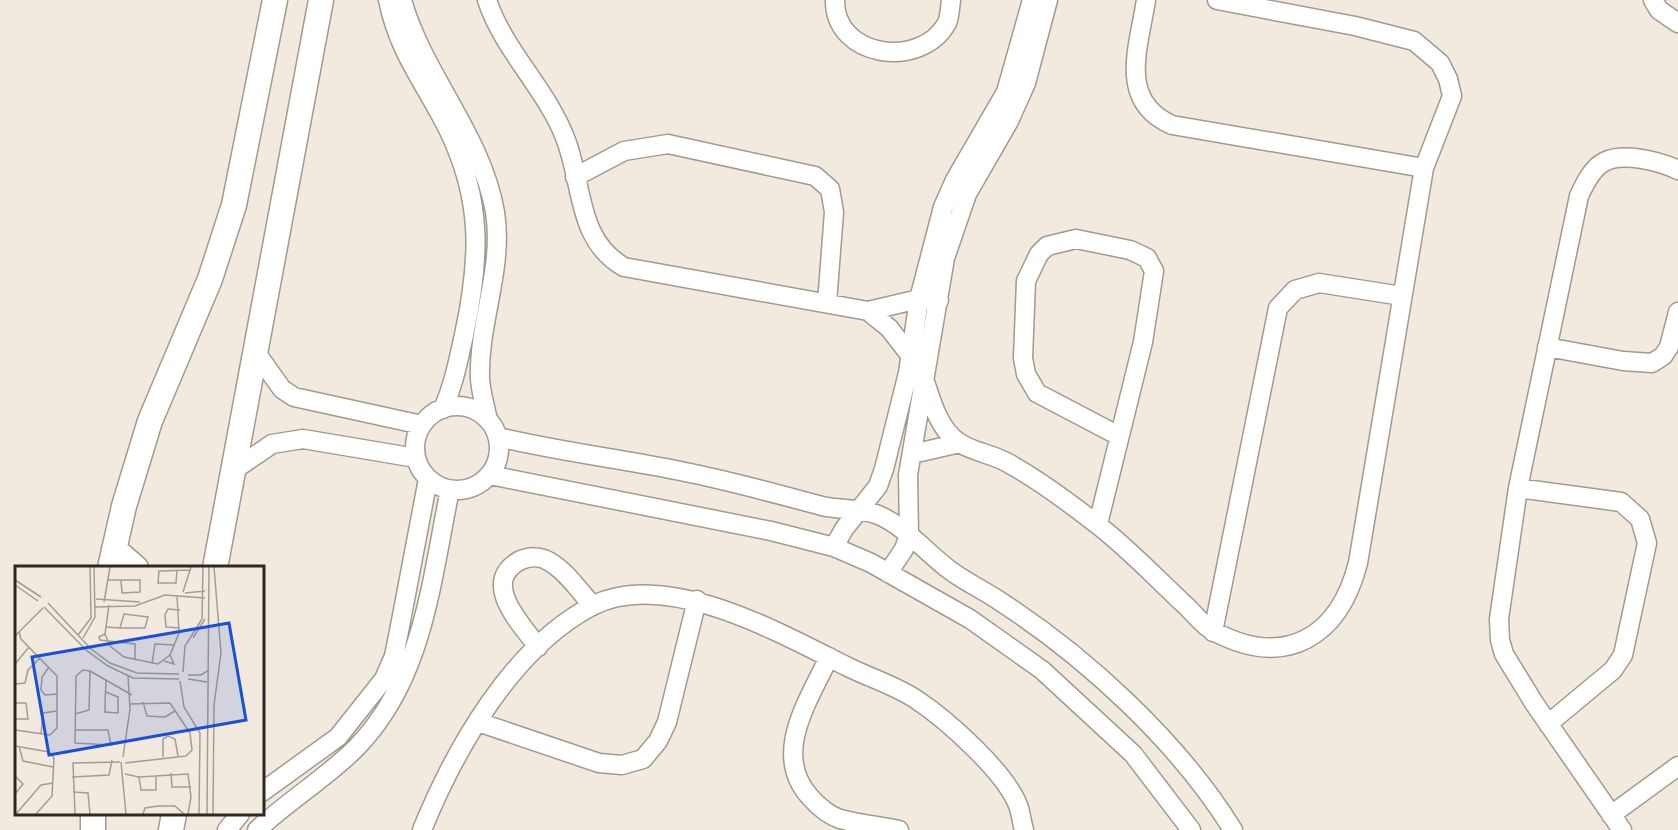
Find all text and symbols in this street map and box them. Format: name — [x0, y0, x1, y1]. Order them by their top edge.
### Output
inset map — [15, 566, 264, 815]

